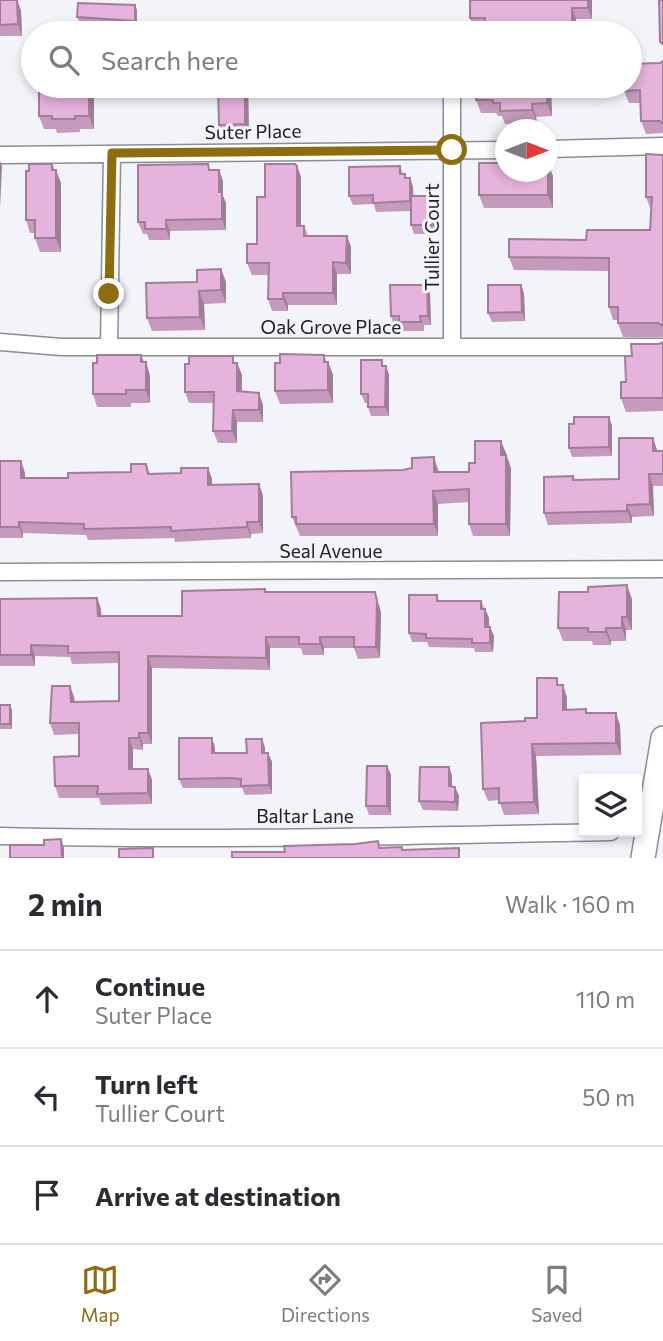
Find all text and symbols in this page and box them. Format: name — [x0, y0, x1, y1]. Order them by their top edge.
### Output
search box — [21, 21, 642, 98]
icon: search — [45, 41, 83, 79]
text: Search here — [101, 44, 239, 75]
street label: Suter Place — [204, 119, 302, 143]
north arrow — [495, 119, 558, 182]
route start — [436, 134, 467, 165]
street label: Tullier Court — [420, 183, 443, 291]
route end — [93, 278, 124, 309]
street label: Oak Grove Place — [261, 315, 401, 338]
street label: Seal Avenue — [280, 539, 382, 562]
map controls — [579, 774, 642, 837]
button: layers — [579, 774, 642, 837]
street label: Baltar Lane — [256, 804, 354, 827]
text: 2 min — [28, 885, 103, 922]
text: Walk · 160 m — [505, 890, 635, 918]
text: Continue — [95, 970, 205, 1001]
icon: ahead — [28, 980, 66, 1018]
text: 110 m — [576, 985, 635, 1013]
text: Suter Place — [95, 1001, 212, 1029]
text: Turn left — [95, 1068, 198, 1099]
icon: left — [28, 1078, 66, 1116]
text: 50 m — [582, 1083, 635, 1111]
text: Tullier Court — [95, 1099, 225, 1127]
icon: arrive — [28, 1176, 66, 1214]
text: Arrive at destination — [95, 1180, 341, 1211]
tab: Map — [81, 1261, 120, 1326]
tab: Directions — [281, 1261, 370, 1326]
tab: Saved — [531, 1261, 582, 1326]

